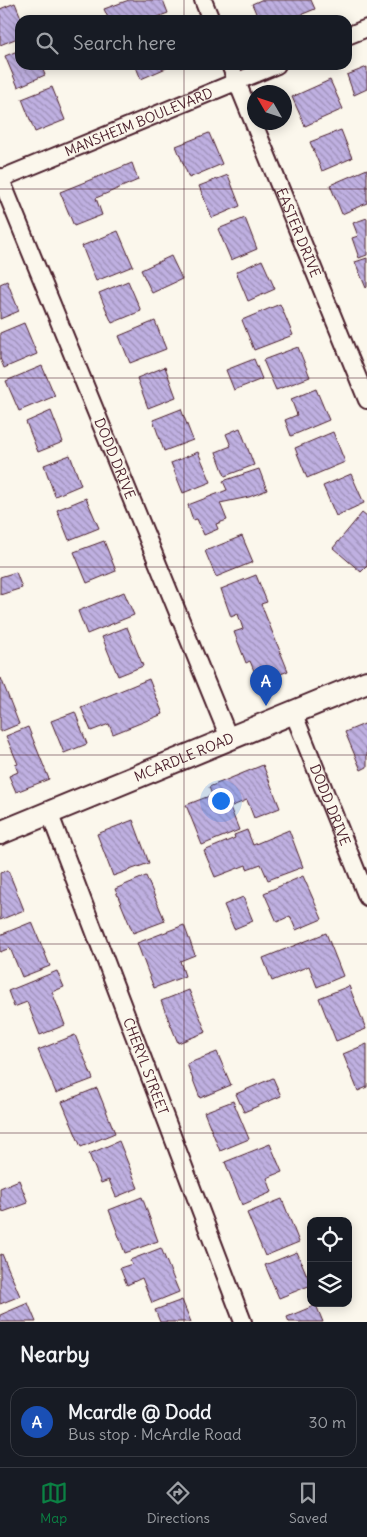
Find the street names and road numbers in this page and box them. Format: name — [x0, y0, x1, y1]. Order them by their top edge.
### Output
street label: MANSHEIM BOULEVARD — [62, 83, 216, 160]
street label: EASTER DRIVE — [272, 185, 325, 280]
street label: DODD DRIVE — [90, 415, 139, 502]
street label: MCARDLE ROAD — [131, 729, 237, 786]
street label: DODD DRIVE — [306, 762, 354, 848]
street label: CHERYL STREET — [119, 1015, 172, 1117]

